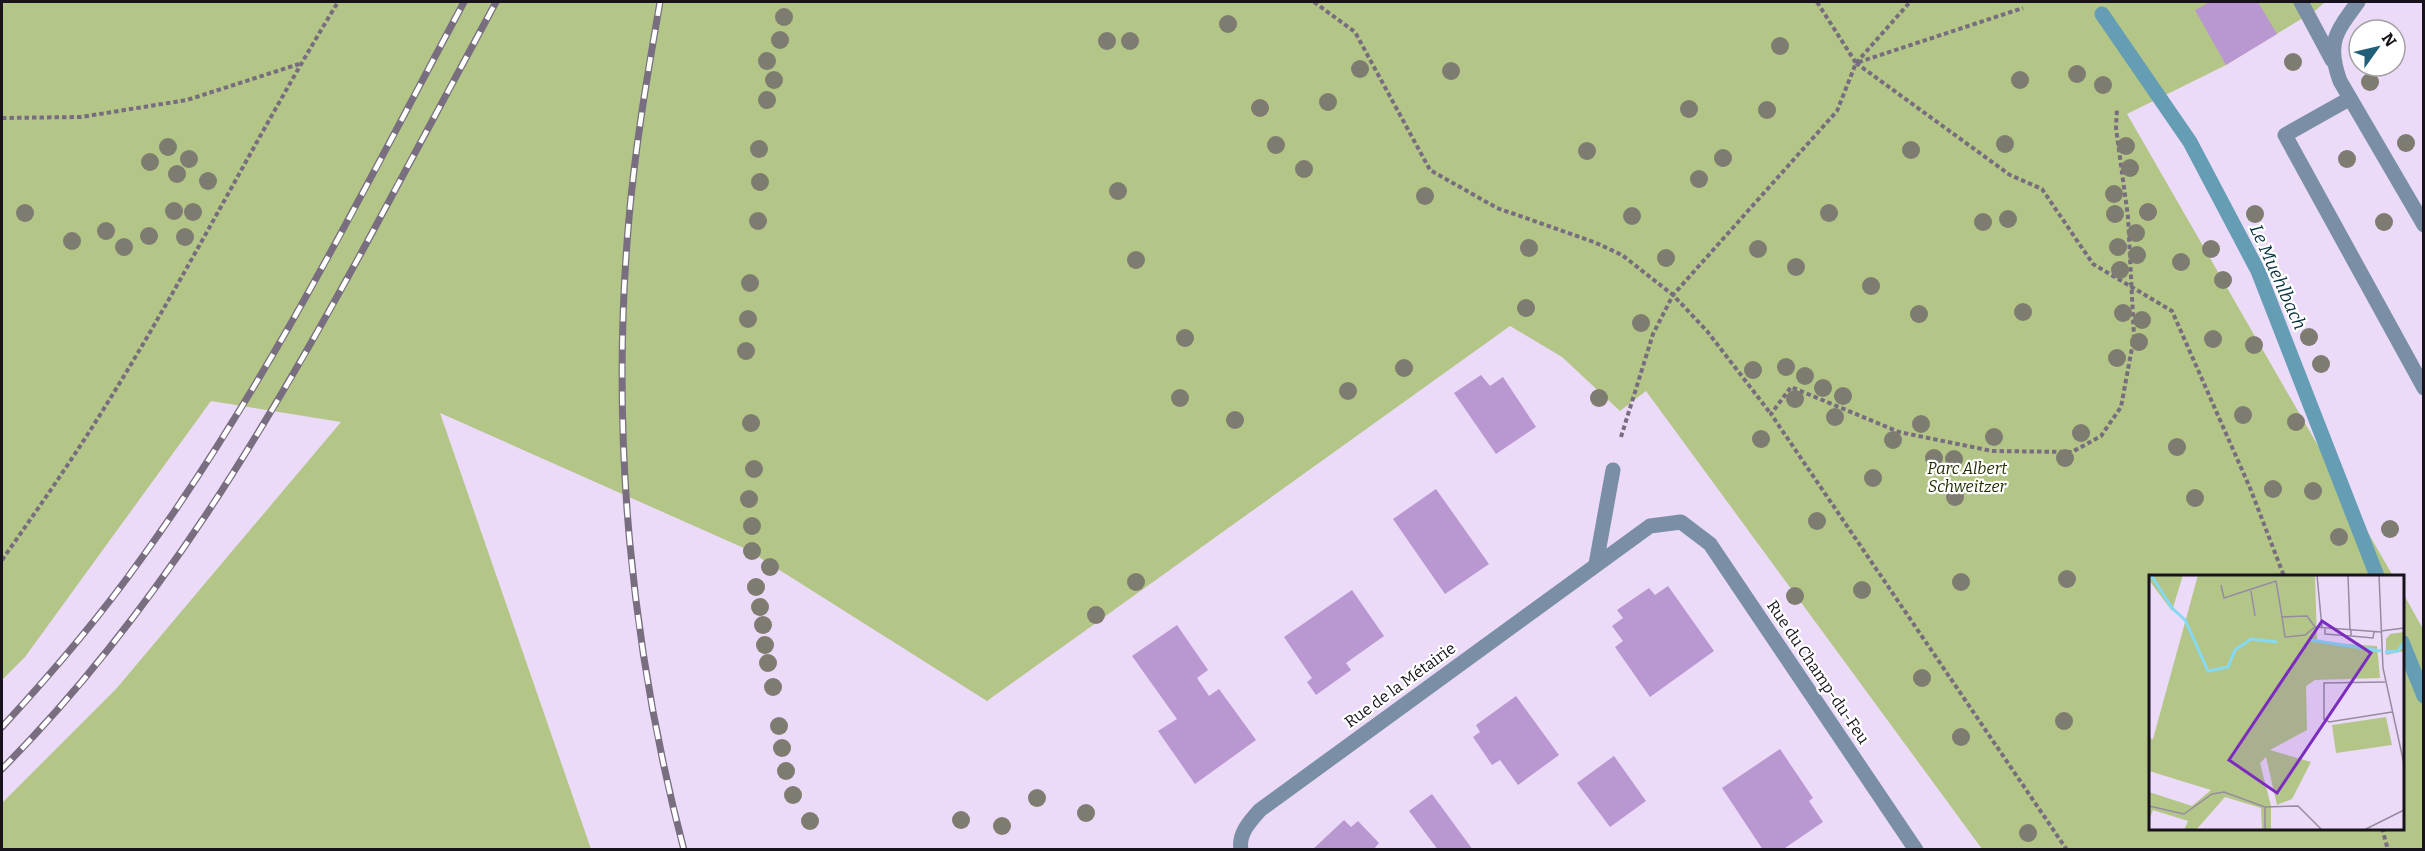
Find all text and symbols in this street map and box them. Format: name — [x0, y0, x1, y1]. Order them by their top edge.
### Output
north arrow — [2347, 18, 2407, 78]
text: N — [2378, 29, 2400, 50]
water label: Le Muehlbach — [2245, 221, 2311, 333]
park label: Parc Albert Schweitzer — [1927, 459, 2007, 496]
inset map — [2149, 575, 2404, 830]
street label: Rue du Champ-du-Feu — [1763, 597, 1873, 747]
street label: Rue de la Métairie — [1341, 638, 1459, 732]

